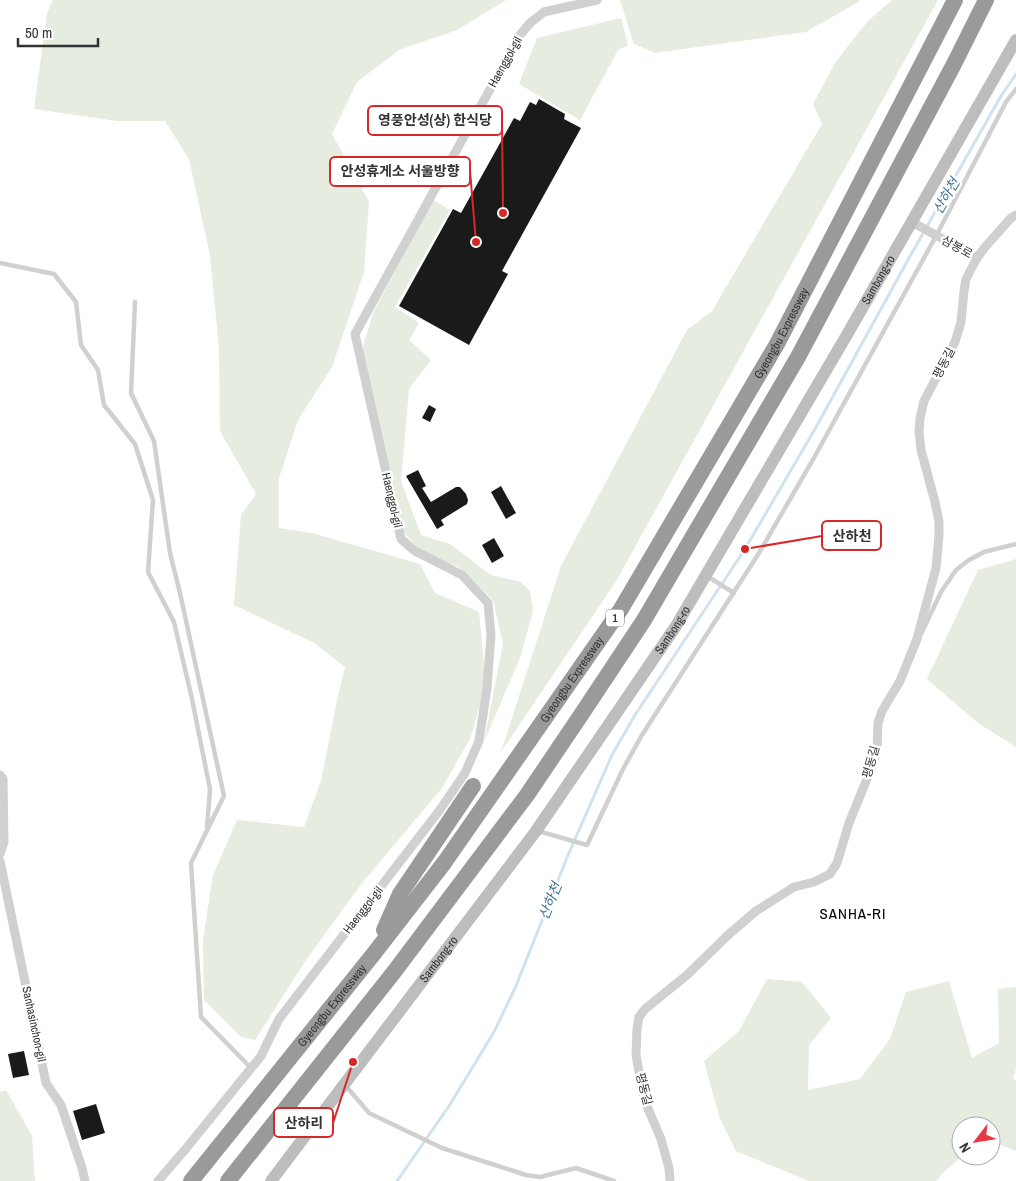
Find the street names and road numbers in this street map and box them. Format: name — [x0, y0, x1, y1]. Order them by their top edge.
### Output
street label: Haenggol-gil — [484, 34, 526, 90]
street label: 삼봉로 — [939, 232, 975, 262]
street label: Sambong-ro — [858, 253, 899, 308]
street label: Gyeongbu Expressway — [750, 285, 813, 382]
street label: 평동길 — [929, 345, 959, 381]
street label: Haenggol-gil — [378, 471, 406, 529]
street label: Sambong-ro — [651, 603, 694, 657]
road number: 1 — [606, 610, 624, 626]
street label: Gyeongbu Expressway — [536, 633, 607, 726]
street label: 평동길 — [859, 744, 883, 780]
street label: Haenggol-gil — [340, 883, 386, 937]
street label: Sambong-ro — [416, 933, 462, 986]
street label: Gyeongbu Expressway — [294, 961, 370, 1050]
street label: Sanhasinchon-gil — [18, 985, 50, 1063]
street label: 평동길 — [632, 1071, 656, 1107]

